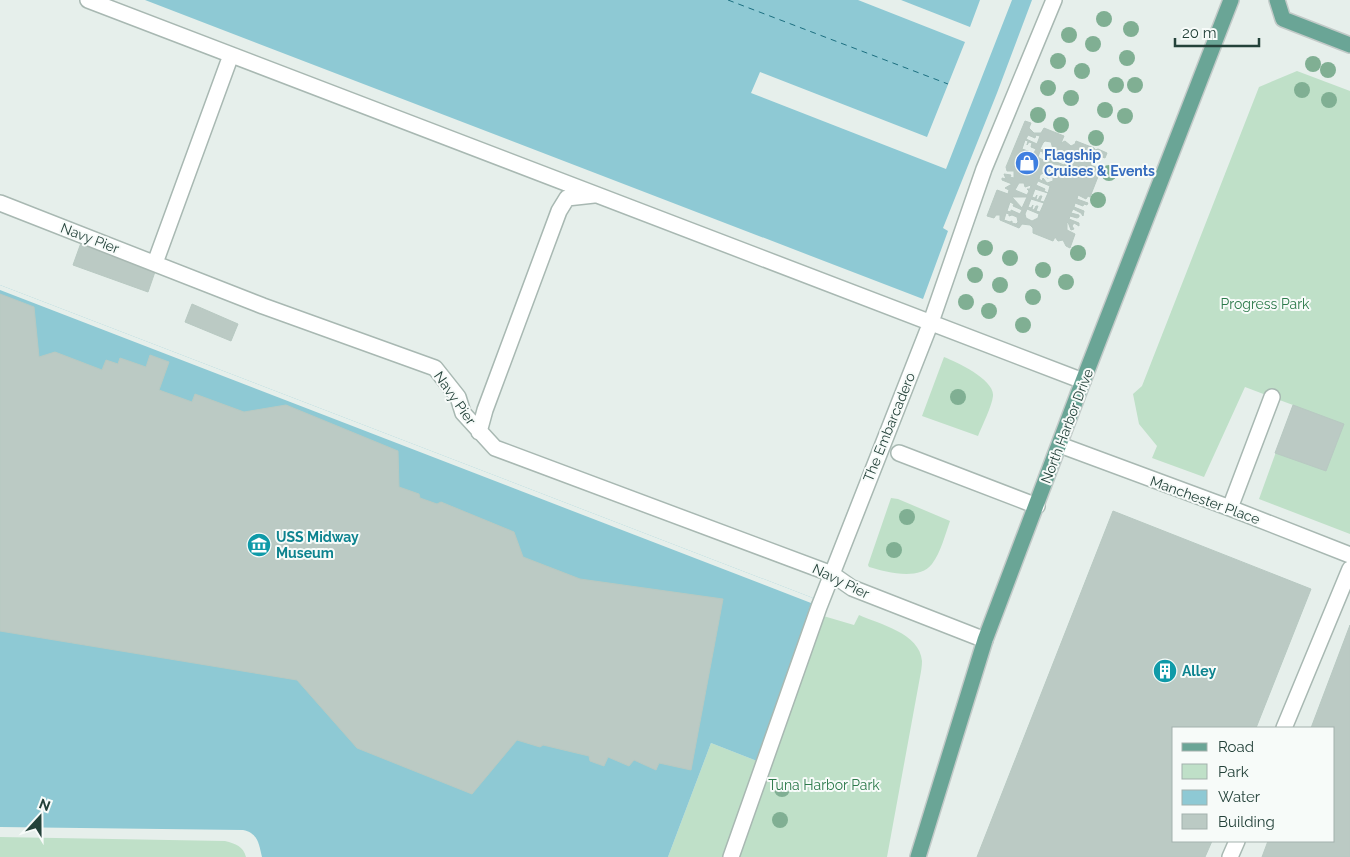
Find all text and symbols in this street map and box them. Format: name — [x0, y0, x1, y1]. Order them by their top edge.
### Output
scale bar — [1175, 15, 1259, 47]
text: 20 m — [1182, 24, 1217, 42]
place label: Flagship Cruises & Events — [1044, 147, 1155, 179]
shop icon: Flagship Cruises & Events — [1014, 150, 1040, 176]
street label: Navy Pier — [59, 220, 122, 256]
park label: Progress Park — [1221, 296, 1310, 312]
street label: North Harbor Drive — [1038, 366, 1096, 486]
street label: Navy Pier — [431, 368, 479, 428]
street label: The Embarcadero — [860, 370, 918, 484]
street label: Manchester Place — [1148, 473, 1262, 527]
place label: USS Midway Museum — [276, 529, 359, 561]
museum icon: USS Midway Museum — [246, 532, 272, 558]
street label: Navy Pier — [810, 560, 872, 602]
building icon: Alley — [1152, 658, 1178, 684]
place label: Alley — [1182, 663, 1216, 679]
legend — [1172, 727, 1335, 842]
text: Road — [1218, 738, 1254, 756]
text: Park — [1218, 763, 1249, 781]
park label: Tuna Harbor Park — [768, 777, 880, 793]
text: Water — [1218, 788, 1261, 806]
north arrow — [15, 792, 65, 842]
text: N — [37, 795, 53, 814]
text: Building — [1218, 813, 1275, 831]

